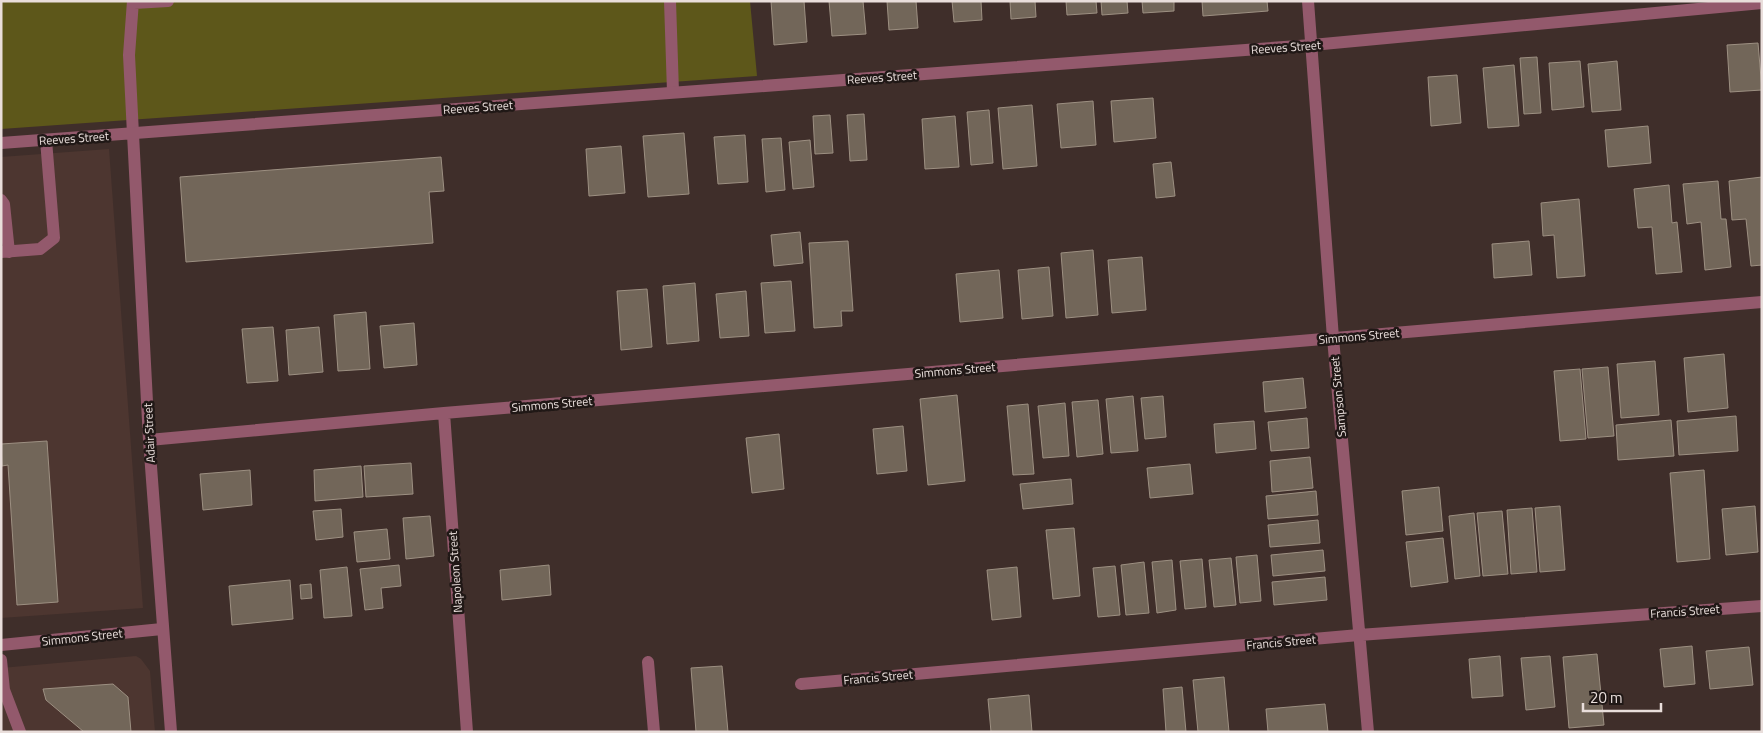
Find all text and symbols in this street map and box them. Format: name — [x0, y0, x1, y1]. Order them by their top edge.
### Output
street label: Reeves Street — [1250, 35, 1322, 59]
street label: Reeves Street — [846, 65, 918, 89]
street label: Reeves Street — [442, 95, 514, 119]
street label: Reeves Street — [38, 126, 110, 150]
street label: Simmons Street — [1318, 323, 1401, 349]
street label: Sampson Street — [1325, 355, 1351, 438]
street label: Simmons Street — [914, 357, 997, 383]
street label: Simmons Street — [511, 391, 594, 417]
street label: Adair Street — [138, 402, 160, 463]
street label: Napoleon Street — [443, 530, 467, 614]
street label: Francis Street — [1650, 599, 1721, 623]
street label: Simmons Street — [41, 623, 124, 651]
street label: Francis Street — [1245, 629, 1317, 655]
street label: Francis Street — [842, 664, 914, 690]
scale bar — [1583, 680, 1660, 712]
text: 20 m — [1590, 686, 1623, 709]

